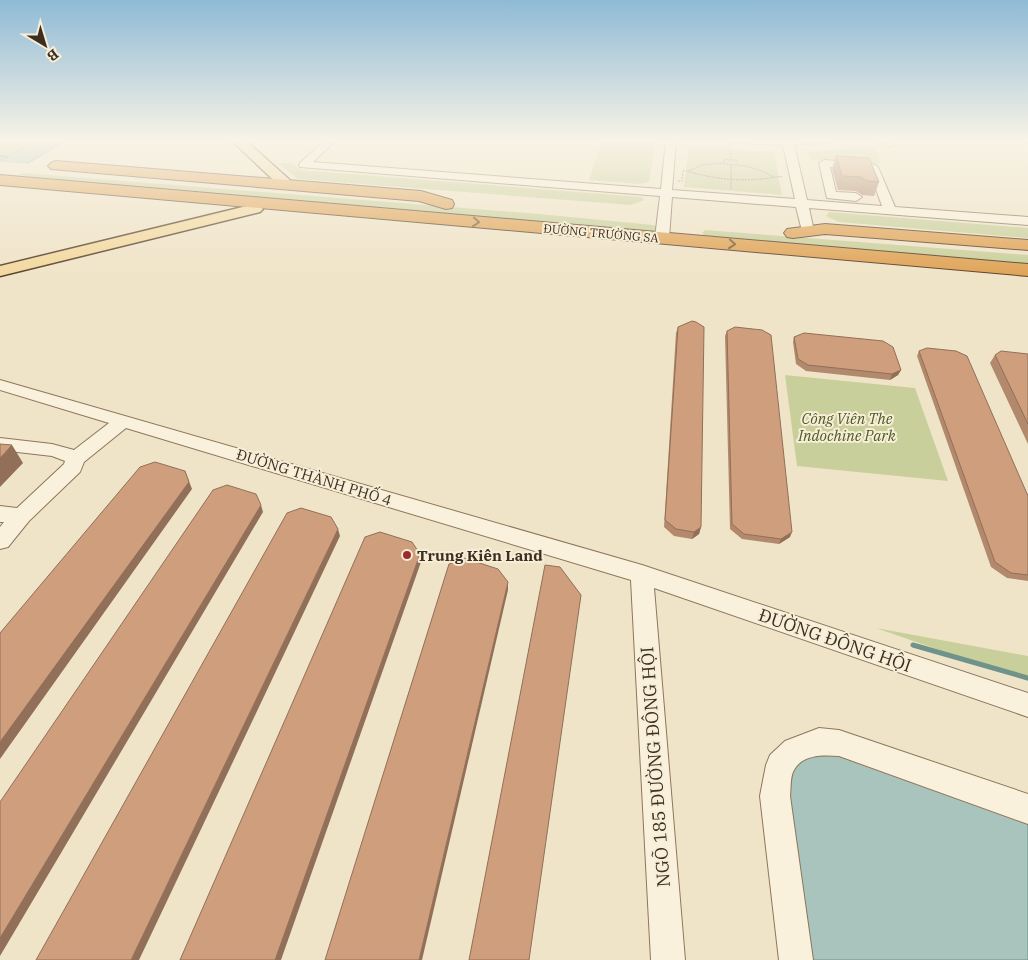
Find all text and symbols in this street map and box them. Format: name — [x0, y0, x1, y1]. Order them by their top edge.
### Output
north arrow — [20, 20, 70, 70]
text: B — [43, 45, 62, 65]
one-way arrow — [472, 217, 480, 228]
street label: ĐƯỜNG TRƯỜNG SA — [543, 220, 660, 246]
one-way arrow — [728, 238, 736, 249]
park label: Công Viên The Indochine Park — [797, 409, 896, 445]
street label: ĐƯỜNG THÀNH PHỐ 4 — [234, 442, 395, 510]
place label: Trung Kiên Land — [417, 546, 543, 565]
marker: Trung Kiên Land — [401, 549, 413, 561]
street label: ĐƯỜNG ĐÔNG HỘI — [756, 602, 915, 677]
street label: NGÕ 185 ĐƯỜNG ĐÔNG HỘI — [634, 646, 675, 888]

